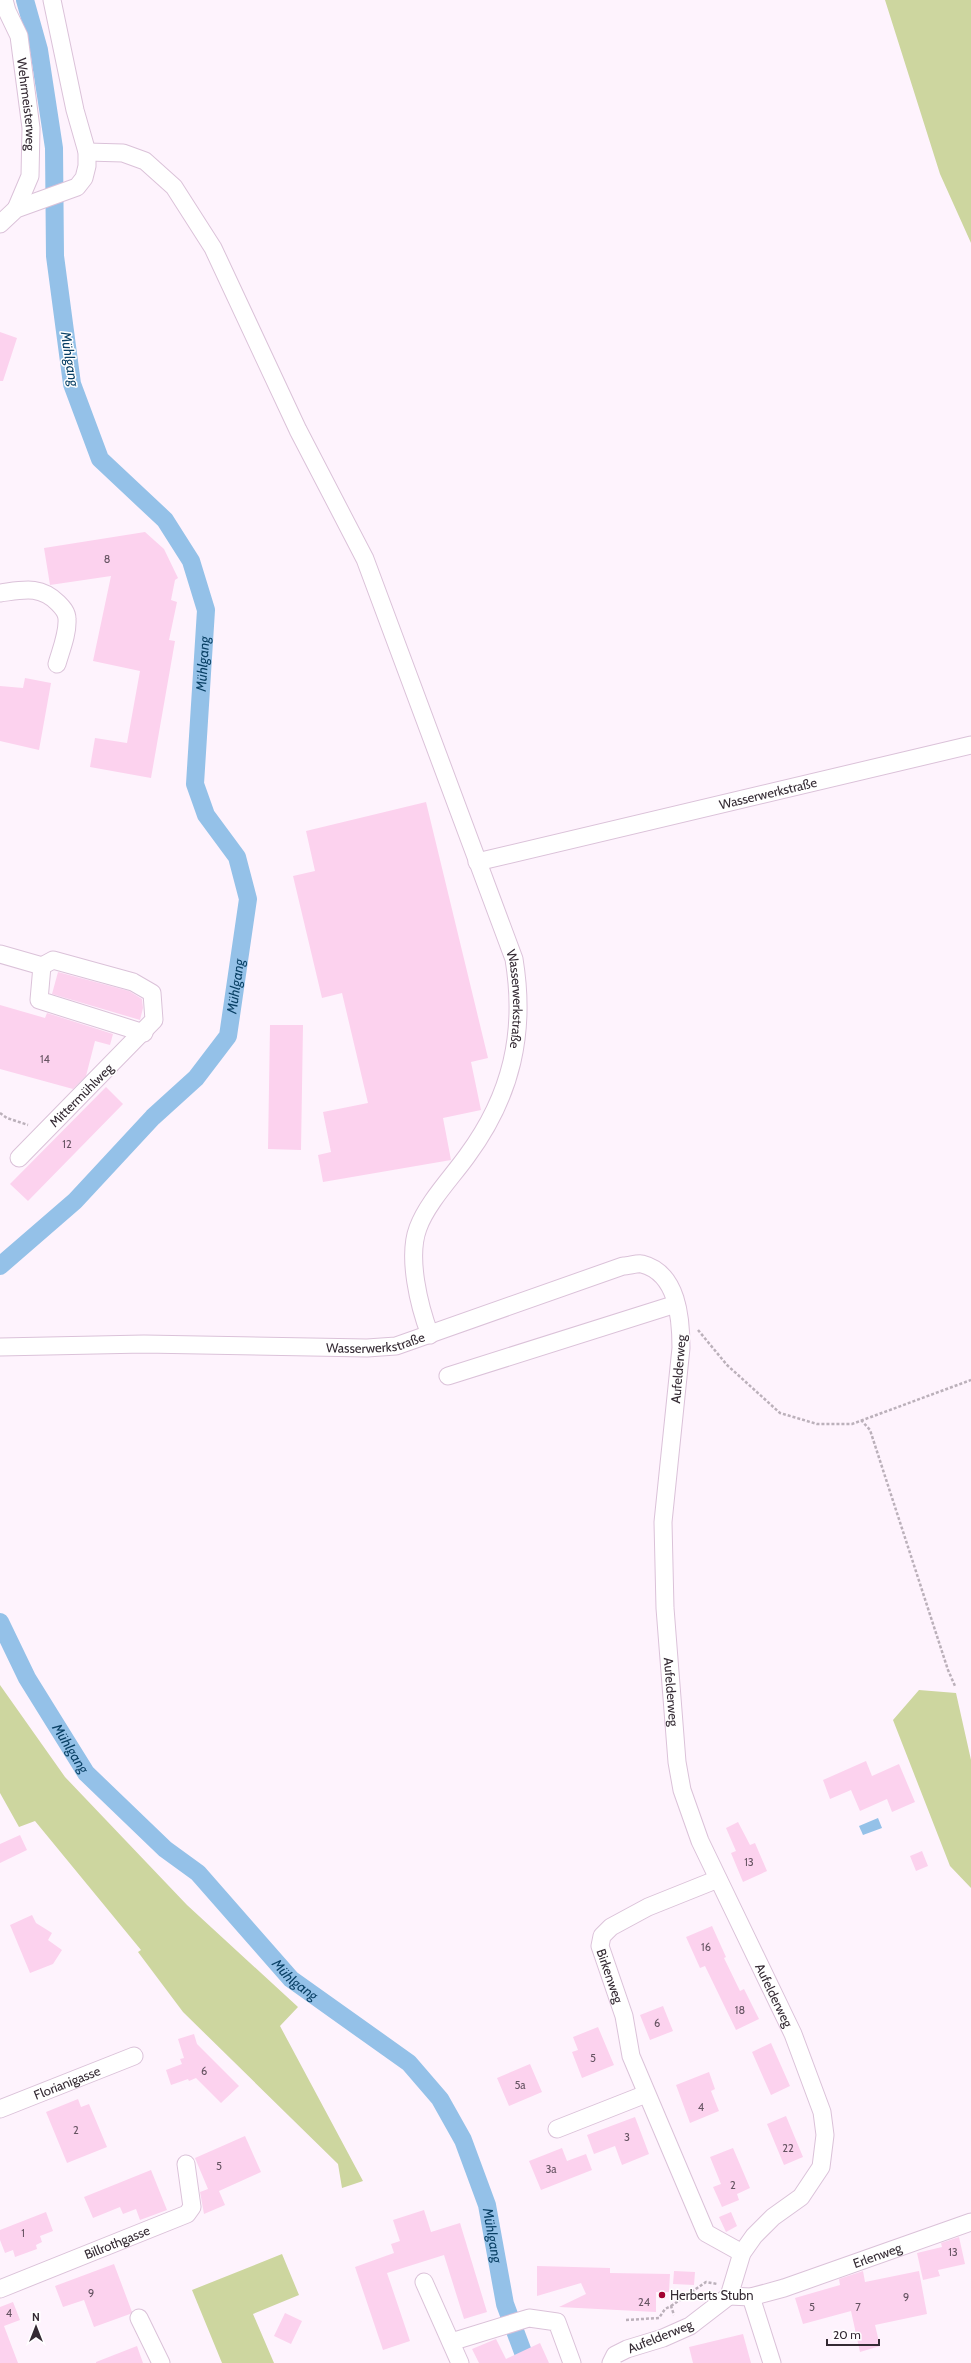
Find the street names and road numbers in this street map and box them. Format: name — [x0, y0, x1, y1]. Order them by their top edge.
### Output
street label: Wehrmeisterweg — [14, 57, 39, 151]
street label: Wasserwerkstraße — [718, 774, 819, 812]
street label: Wasserwerkstraße — [503, 947, 526, 1050]
street label: Mittermühlweg — [46, 1059, 117, 1130]
street label: Wasserwerkstraße — [326, 1328, 427, 1356]
street label: Aufelderweg — [667, 1333, 689, 1404]
street label: Aufelderweg — [661, 1657, 682, 1727]
street label: Birkenweg — [594, 1947, 627, 2006]
street label: Aufelderweg — [752, 1961, 797, 2030]
street label: Florianigasse — [31, 2062, 103, 2103]
street label: Billrothgasse — [82, 2222, 152, 2262]
street label: Erlenweg — [851, 2239, 904, 2271]
street label: Aufelderweg — [625, 2315, 695, 2356]

